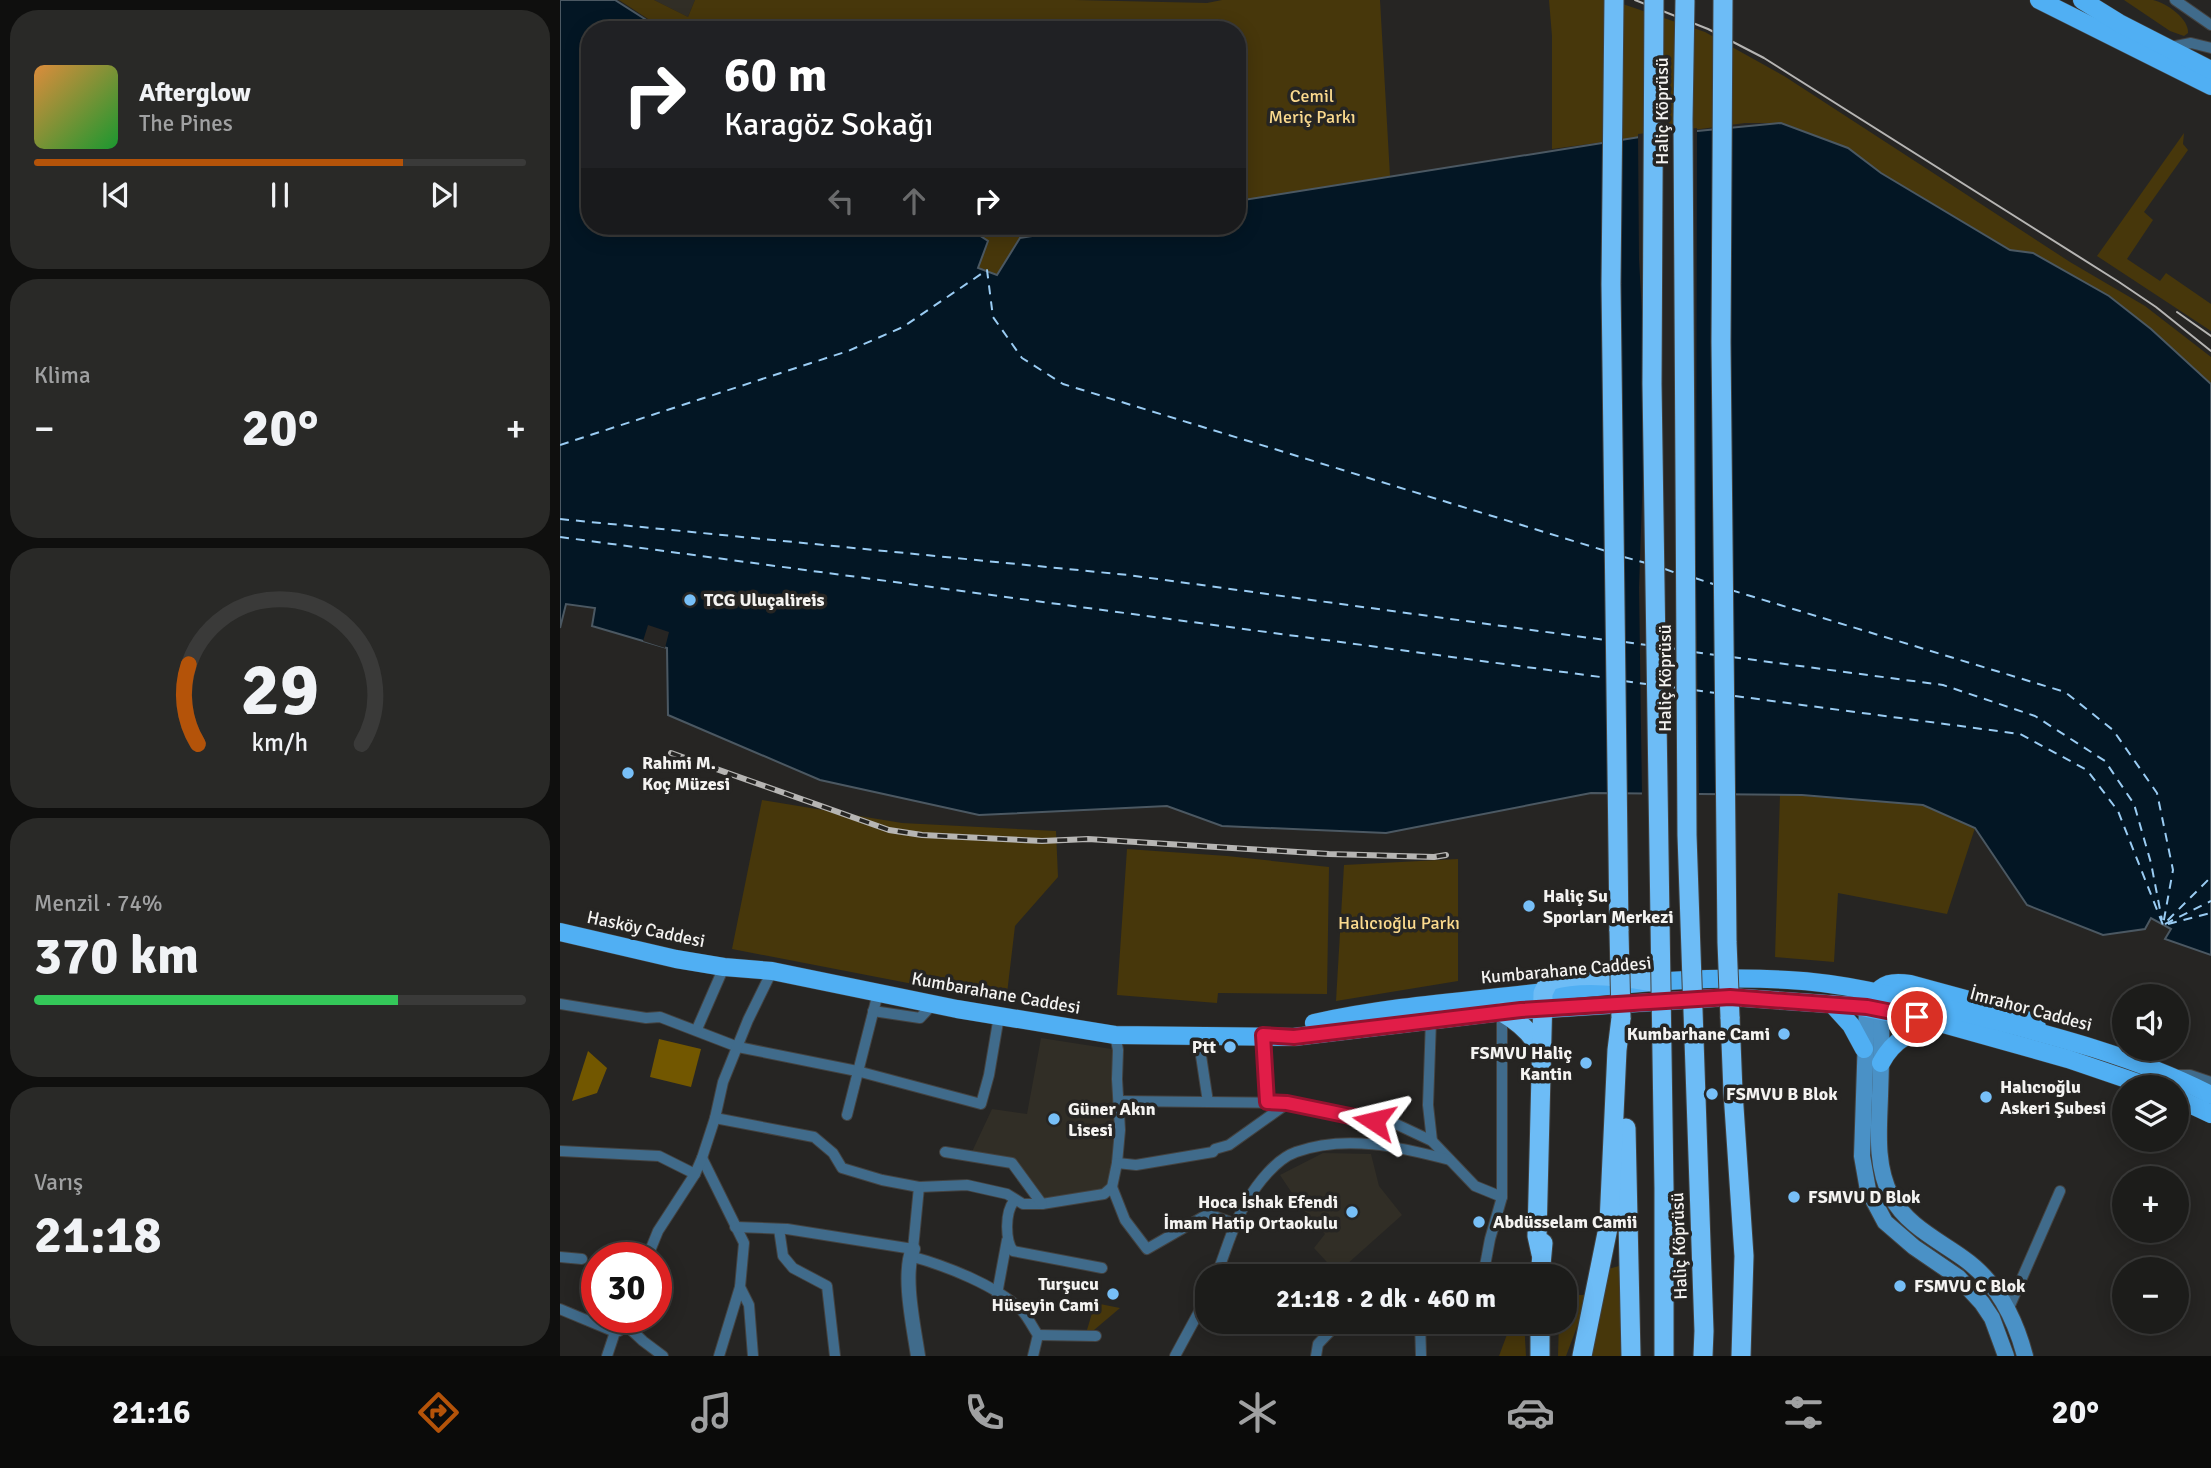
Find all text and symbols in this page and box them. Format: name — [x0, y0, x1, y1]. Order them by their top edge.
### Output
text: 60 m — [724, 45, 827, 105]
icon: right — [609, 49, 700, 140]
street label: Haliç Köprüsü — [1651, 57, 1673, 165]
text: Afterglow — [139, 77, 251, 109]
park label: Cemil Meriç Parkı — [1268, 85, 1356, 128]
text: Karagöz Sokağı — [724, 105, 933, 144]
text: The Pines — [139, 109, 233, 138]
icon: previous — [97, 176, 135, 214]
icon: pause — [261, 176, 299, 214]
icon: next — [425, 176, 463, 214]
icon: left — [822, 182, 860, 220]
icon: ahead — [895, 182, 933, 220]
icon: right — [968, 182, 1006, 220]
text: Klima — [34, 361, 91, 390]
text: 20° — [242, 396, 318, 460]
text: − — [34, 405, 55, 452]
text: + — [505, 405, 526, 452]
place label: TCG Uluçalireis — [704, 589, 825, 611]
marker: TCG Uluçalireis — [682, 592, 698, 608]
street label: Haliç Köprüsü — [1654, 624, 1676, 732]
text: 29 — [241, 646, 319, 735]
text: km/h — [252, 727, 308, 758]
place label: Rahmi M. Koç Müzesi — [642, 752, 730, 795]
marker: Rahmi M. Koç Müzesi — [620, 765, 636, 781]
place label: Haliç Su Sporları Merkezi — [1543, 885, 1674, 928]
text: Menzil · 74% — [34, 889, 163, 918]
marker: Haliç Su Sporları Merkezi — [1521, 898, 1537, 914]
street label: Hasköy Caddesi — [585, 906, 707, 952]
park label: Halıcıoğlu Parkı — [1338, 912, 1460, 934]
text: 370 km — [34, 924, 199, 988]
street label: Kumbarahane Caddesi — [1480, 952, 1652, 988]
street label: Kumbarahane Caddesi — [910, 967, 1082, 1019]
street label: İmrahor Caddesi — [1967, 982, 2095, 1036]
map controls — [2112, 984, 2189, 1334]
button: sound — [2112, 984, 2189, 1061]
pin — [1887, 987, 1947, 1047]
icon: arrive — [1898, 998, 1936, 1036]
place label: Kumbarhane Cami — [1627, 1023, 1770, 1045]
marker: Kumbarhane Cami — [1776, 1026, 1792, 1042]
place label: Ptt — [1192, 1036, 1216, 1058]
marker: Ptt — [1222, 1039, 1238, 1055]
place label: FSMVU Haliç Kantin — [1470, 1042, 1572, 1085]
marker: FSMVU Haliç Kantin — [1578, 1055, 1594, 1071]
button: layers — [2112, 1075, 2189, 1152]
place label: Halıcıoğlu Askeri Şubesi — [2000, 1076, 2106, 1119]
place label: FSMVU B Blok — [1726, 1083, 1838, 1105]
position arrow — [1337, 1084, 1411, 1158]
marker: FSMVU B Blok — [1704, 1086, 1720, 1102]
marker: Halıcıoğlu Askeri Şubesi — [1978, 1089, 1994, 1105]
place label: Güner Akın Lisesi — [1068, 1098, 1156, 1141]
marker: Güner Akın Lisesi — [1046, 1111, 1062, 1127]
button: + — [2112, 1166, 2189, 1243]
text: Varış — [34, 1168, 83, 1197]
place label: FSMVU D Blok — [1808, 1186, 1921, 1208]
marker: FSMVU D Blok — [1786, 1189, 1802, 1205]
place label: Hoca İshak Efendi İmam Hatip Ortaokulu — [1163, 1191, 1338, 1234]
street label: Haliç Köprüsü — [1666, 1192, 1692, 1300]
text: 21:18 — [34, 1203, 162, 1267]
marker: Hoca İshak Efendi İmam Hatip Ortaokulu — [1344, 1204, 1360, 1220]
place label: Abdüsselam Camii — [1493, 1211, 1637, 1233]
marker: Abdüsselam Camii — [1471, 1214, 1487, 1230]
speed limit sign: 30 — [581, 1242, 672, 1333]
button: − — [2112, 1257, 2189, 1334]
place label: Turşucu Hüseyin Cami — [992, 1273, 1099, 1316]
place label: FSMVU C Blok — [1914, 1275, 2026, 1297]
marker: FSMVU C Blok — [1892, 1278, 1908, 1294]
text: 21:18 · 2 dk · 460 m — [1276, 1283, 1496, 1315]
marker: Turşucu Hüseyin Cami — [1105, 1286, 1121, 1302]
icon: directions — [414, 1388, 463, 1437]
icon: music — [687, 1388, 736, 1437]
icon: phone — [960, 1388, 1009, 1437]
icon: climate — [1233, 1388, 1282, 1437]
icon: car — [1506, 1388, 1555, 1437]
icon: filters — [1779, 1388, 1828, 1437]
text: 21:16 — [112, 1393, 190, 1432]
text: 20° — [2052, 1393, 2099, 1432]

